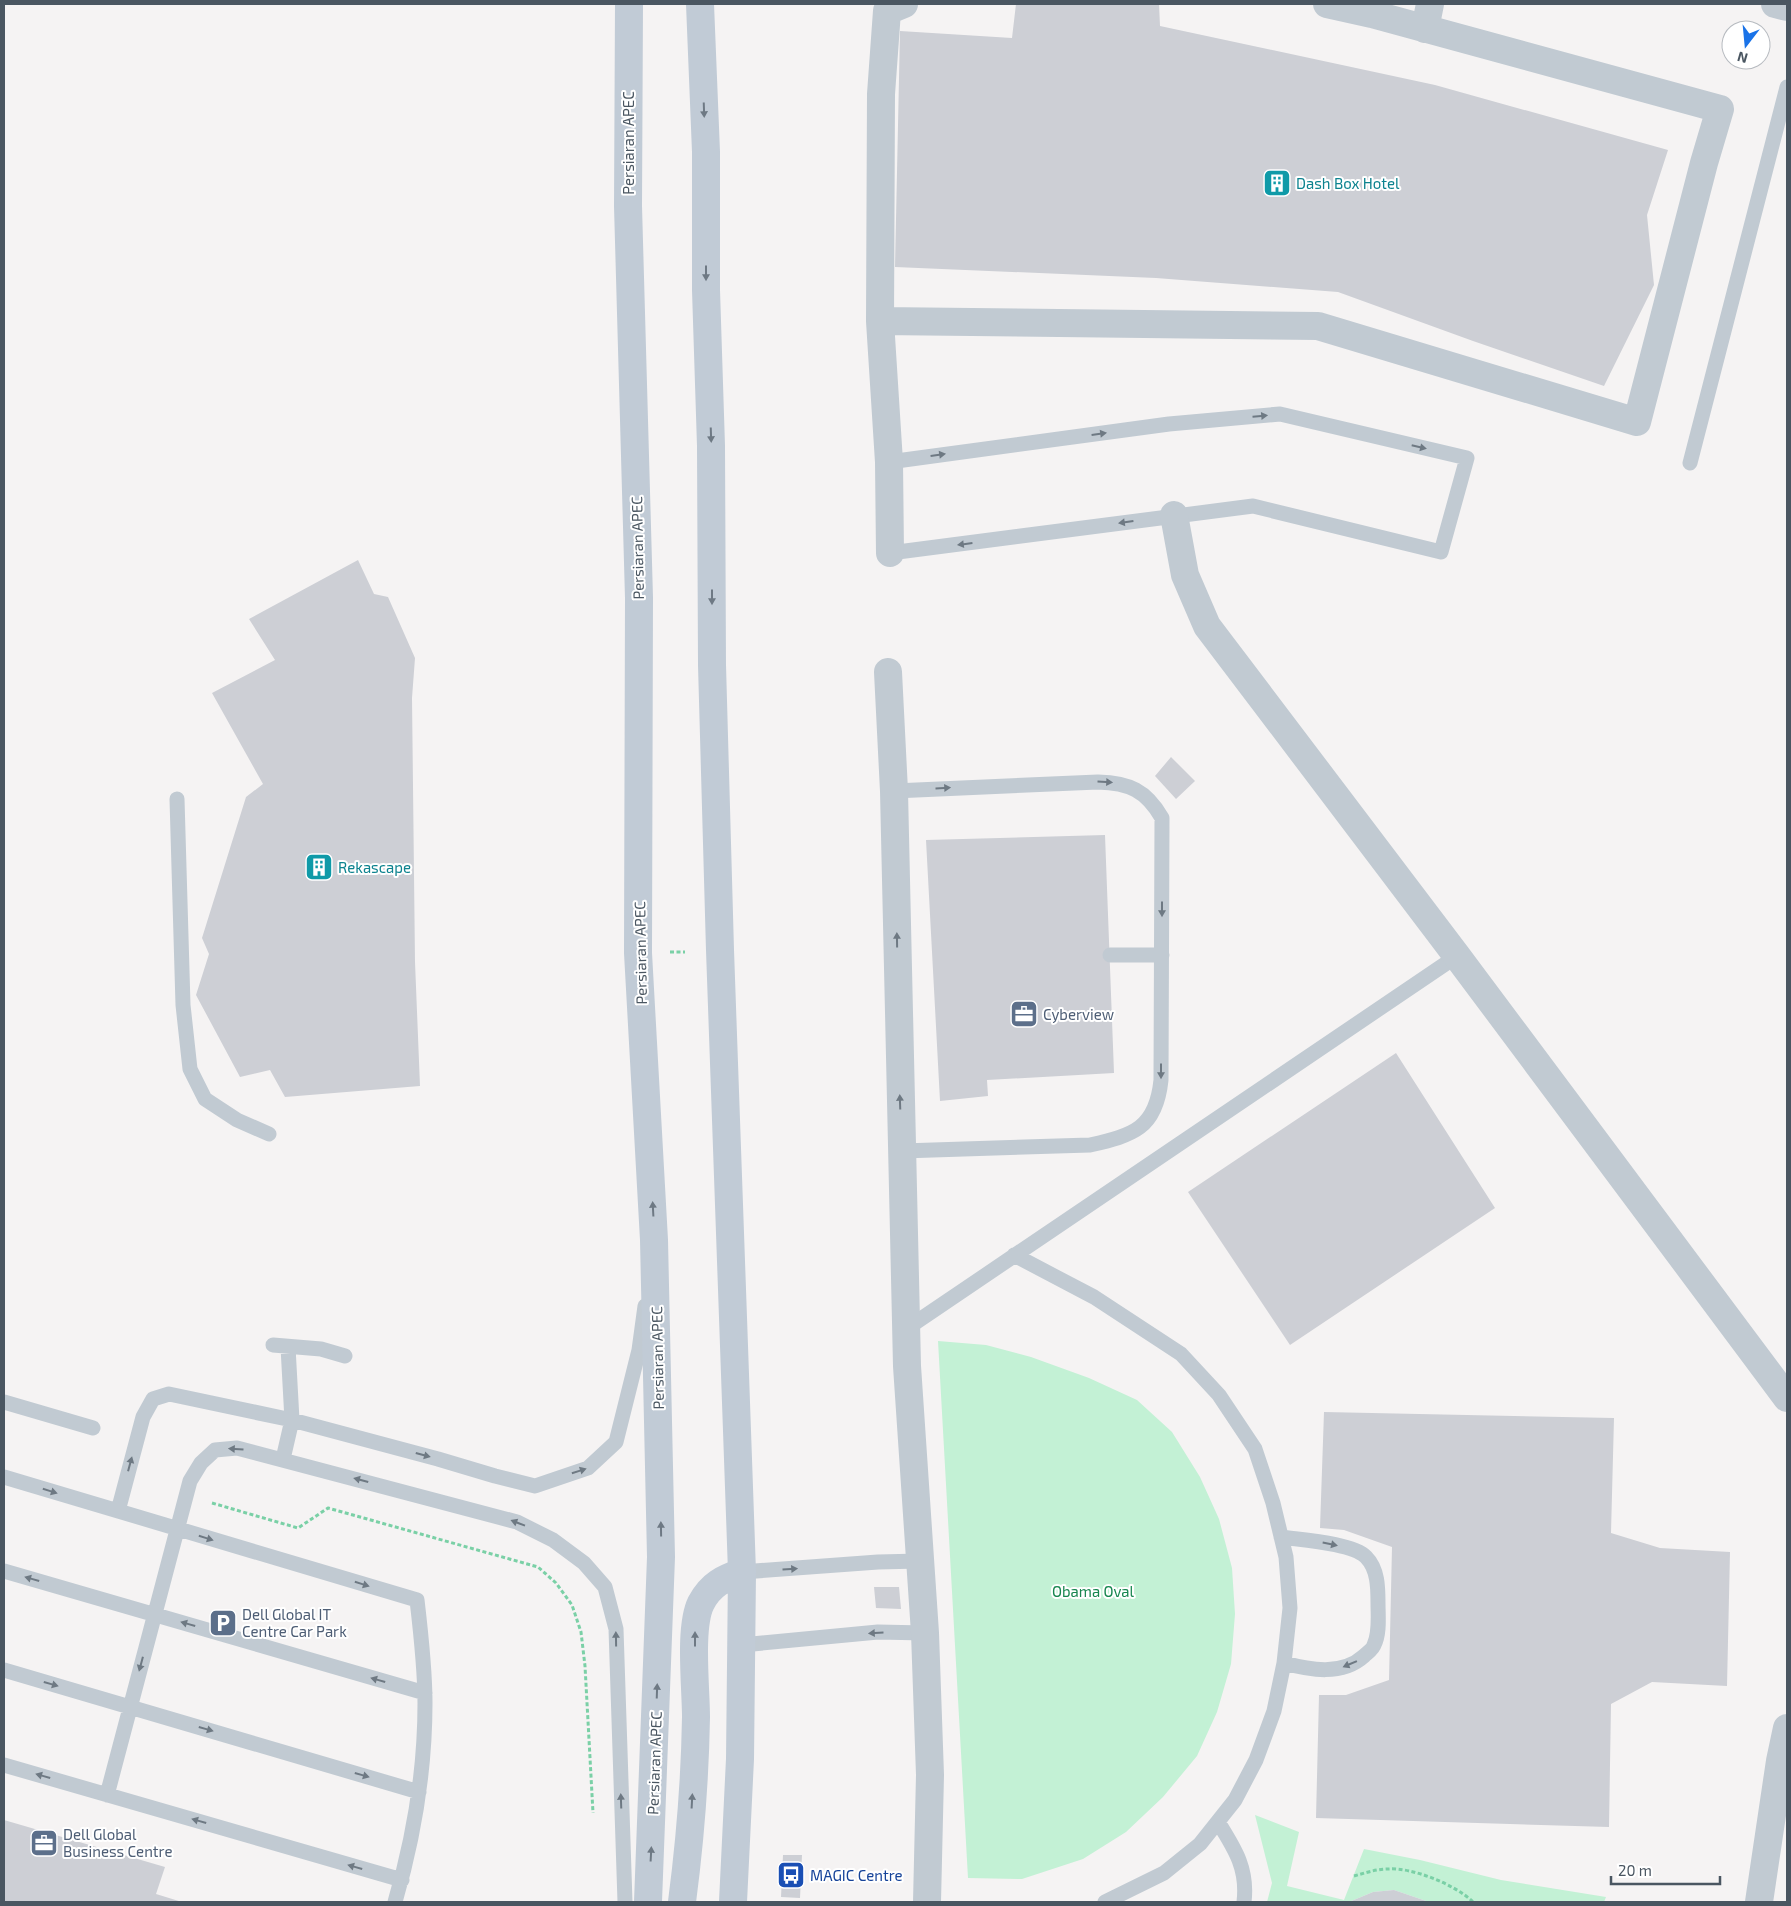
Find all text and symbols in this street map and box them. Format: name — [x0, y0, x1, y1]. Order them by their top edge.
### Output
north arrow — [1721, 20, 1771, 70]
text: N — [1735, 48, 1749, 68]
street label: Persiaran APEC — [619, 91, 637, 195]
one-way arrow — [701, 102, 709, 118]
building icon: Dash Box Hotel — [1262, 168, 1292, 198]
place label: Dash Box Hotel — [1296, 174, 1400, 192]
one-way arrow — [702, 265, 710, 281]
one-way arrow — [1253, 412, 1269, 420]
one-way arrow — [707, 427, 715, 443]
one-way arrow — [1091, 430, 1107, 438]
one-way arrow — [1411, 443, 1426, 451]
one-way arrow — [930, 451, 946, 459]
street label: Persiaran APEC — [627, 496, 647, 600]
one-way arrow — [1117, 519, 1133, 527]
one-way arrow — [956, 540, 972, 548]
one-way arrow — [708, 590, 716, 606]
one-way arrow — [1097, 778, 1113, 786]
one-way arrow — [935, 784, 951, 792]
building icon: Rekascape — [304, 852, 334, 882]
place label: Rekascape — [338, 858, 411, 876]
street label: Persiaran APEC — [630, 901, 650, 1005]
one-way arrow — [1158, 901, 1166, 917]
one-way arrow — [893, 932, 901, 948]
office icon: Cyberview — [1009, 999, 1039, 1029]
place label: Cyberview — [1043, 1005, 1114, 1023]
one-way arrow — [1157, 1064, 1165, 1080]
one-way arrow — [896, 1094, 904, 1110]
one-way arrow — [648, 1201, 656, 1217]
street label: Persiaran APEC — [647, 1306, 667, 1410]
one-way arrow — [227, 1444, 243, 1452]
one-way arrow — [416, 1451, 431, 1459]
one-way arrow — [127, 1457, 135, 1472]
one-way arrow — [572, 1467, 587, 1474]
one-way arrow — [354, 1476, 369, 1484]
one-way arrow — [43, 1488, 58, 1496]
one-way arrow — [511, 1519, 525, 1527]
one-way arrow — [656, 1521, 664, 1537]
one-way arrow — [199, 1534, 214, 1542]
one-way arrow — [1322, 1540, 1337, 1548]
one-way arrow — [783, 1564, 799, 1572]
one-way arrow — [25, 1574, 40, 1582]
one-way arrow — [355, 1580, 370, 1588]
park label: Obama Oval — [1052, 1582, 1135, 1600]
place label: Dell Global IT Centre Car Park — [242, 1605, 347, 1640]
parking icon: Dell Global IT Centre Car Park — [208, 1608, 238, 1638]
one-way arrow — [181, 1620, 196, 1628]
one-way arrow — [868, 1629, 884, 1637]
one-way arrow — [612, 1630, 620, 1646]
one-way arrow — [691, 1631, 699, 1647]
one-way arrow — [137, 1656, 145, 1671]
one-way arrow — [1343, 1661, 1357, 1669]
one-way arrow — [371, 1675, 386, 1683]
one-way arrow — [43, 1680, 58, 1688]
one-way arrow — [653, 1683, 661, 1699]
street label: Persiaran APEC — [643, 1711, 665, 1815]
one-way arrow — [199, 1726, 214, 1734]
one-way arrow — [35, 1772, 50, 1780]
one-way arrow — [355, 1772, 370, 1780]
one-way arrow — [616, 1793, 624, 1809]
one-way arrow — [688, 1793, 696, 1809]
one-way arrow — [191, 1817, 206, 1825]
place label: Dell Global Business Centre — [63, 1825, 172, 1860]
office icon: Dell Global Business Centre — [29, 1828, 59, 1858]
one-way arrow — [647, 1845, 655, 1861]
scale bar — [1611, 1854, 1720, 1886]
bus stop icon: MAGIC Centre — [776, 1860, 806, 1890]
text: 20 m — [1618, 1861, 1652, 1879]
one-way arrow — [347, 1862, 362, 1870]
place label: MAGIC Centre — [810, 1866, 903, 1884]

